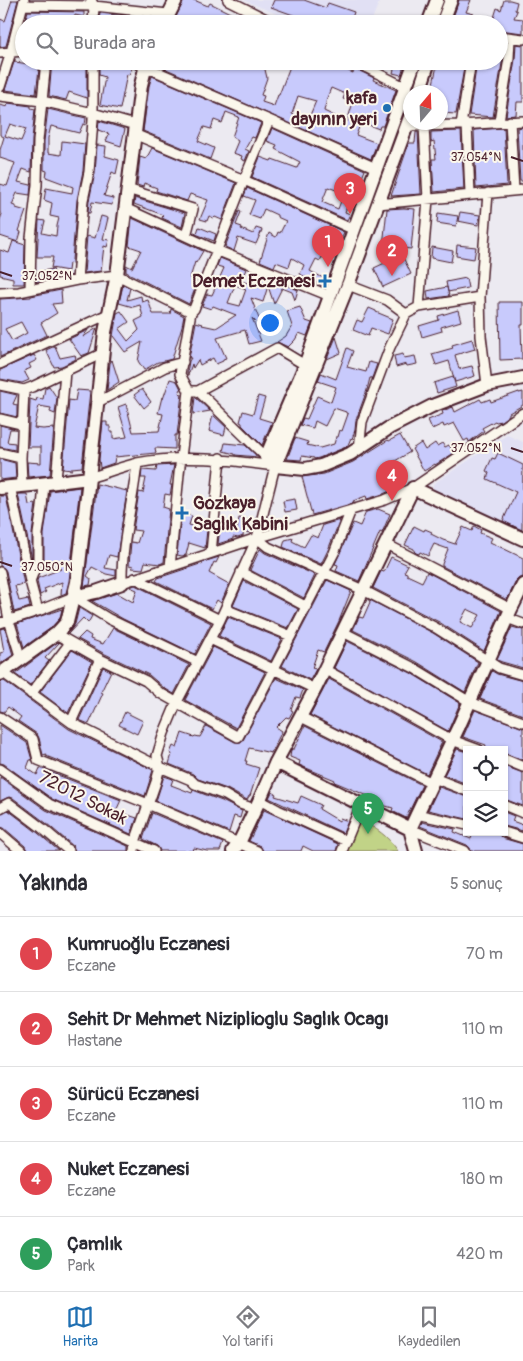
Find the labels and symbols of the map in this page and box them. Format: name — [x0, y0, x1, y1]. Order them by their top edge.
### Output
north arrow — [403, 85, 448, 130]
place label: kafa dayının yeri — [291, 87, 378, 131]
marker: kafa dayının yeri — [381, 102, 393, 114]
text: 37.054°N — [451, 150, 501, 165]
pin: 3 — [334, 173, 366, 214]
pin: 1 — [312, 226, 344, 267]
pin: 2 — [376, 235, 408, 276]
text: 37.052°N — [22, 269, 72, 284]
place label: Demet Eczanesi — [192, 270, 315, 293]
marker: Demet Eczanesi — [319, 275, 331, 287]
your location — [257, 310, 283, 336]
text: 37.052°N — [451, 441, 501, 456]
pin: 4 — [376, 460, 408, 501]
place label: Gozkaya Saglık Kabini — [193, 492, 288, 536]
marker: Gozkaya Saglık Kabini — [175, 506, 189, 520]
text: 37.050°N — [21, 560, 73, 575]
street label: 72012 Sokak — [35, 766, 132, 830]
pin: 5 — [352, 793, 384, 834]

